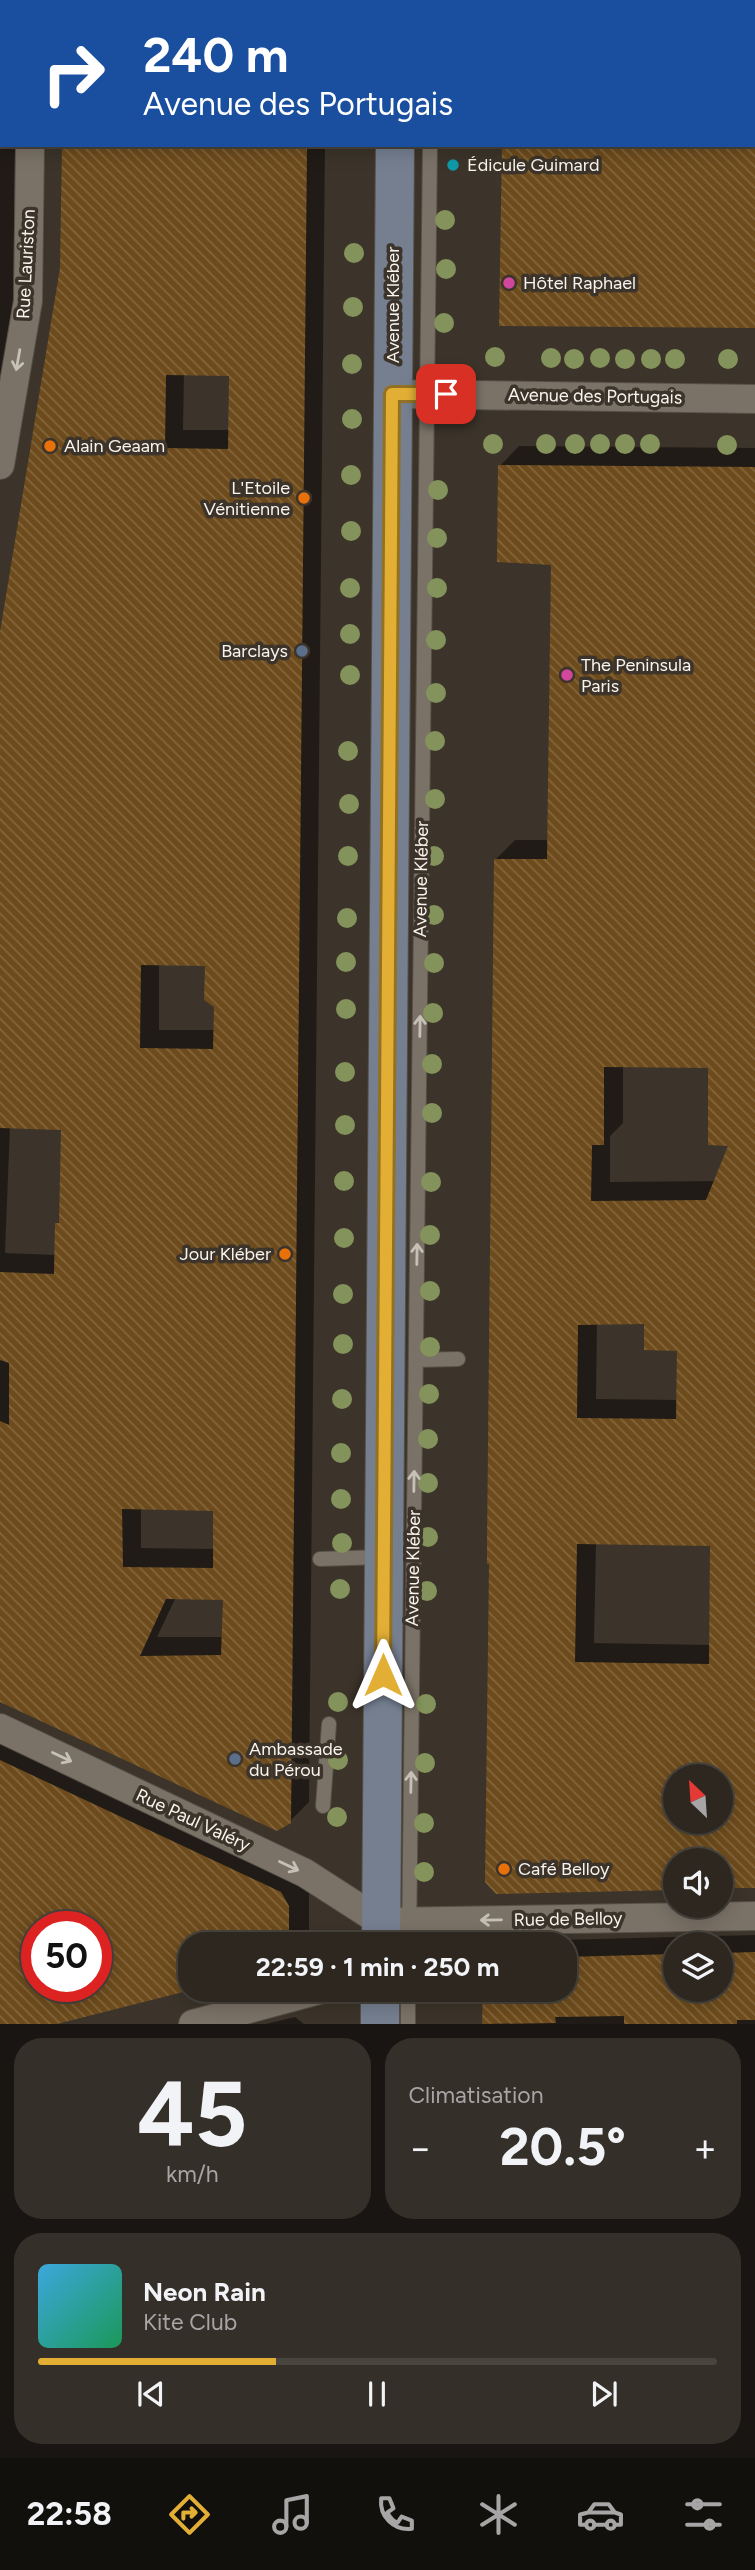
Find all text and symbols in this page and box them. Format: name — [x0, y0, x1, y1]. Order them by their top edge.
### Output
text: 240 m — [143, 25, 289, 84]
icon: right — [28, 28, 119, 119]
text: Avenue des Portugais — [143, 85, 453, 123]
place label: Édicule Guimard — [467, 154, 599, 176]
marker: Édicule Guimard — [445, 157, 461, 173]
street label: Rue Lauriston — [12, 208, 40, 320]
street label: Avenue Kléber — [382, 247, 404, 363]
place label: Hôtel Raphael — [523, 272, 636, 294]
marker: Hôtel Raphael — [501, 275, 517, 291]
one-way arrow — [11, 348, 24, 371]
pin — [416, 364, 476, 424]
icon: arrive — [427, 375, 465, 413]
street label: Avenue des Portugais — [508, 383, 682, 409]
place label: Alain Geaam — [64, 435, 165, 457]
marker: Alain Geaam — [42, 438, 58, 454]
place label: L'Etoile Vénitienne — [203, 477, 290, 520]
marker: L'Etoile Vénitienne — [296, 490, 312, 506]
place label: Barclays — [221, 640, 288, 662]
marker: Barclays — [294, 643, 310, 659]
place label: The Peninsula Paris — [581, 654, 691, 697]
marker: The Peninsula Paris — [559, 667, 575, 683]
street label: Avenue Kléber — [409, 821, 433, 937]
one-way arrow — [413, 1015, 427, 1038]
one-way arrow — [410, 1242, 424, 1265]
place label: Jour Kléber — [179, 1243, 271, 1265]
marker: Jour Kléber — [277, 1246, 293, 1262]
one-way arrow — [408, 1470, 421, 1493]
street label: Avenue Kléber — [401, 1510, 425, 1626]
position arrow — [346, 1638, 420, 1712]
place label: Ambassade du Pérou — [249, 1738, 343, 1781]
one-way arrow — [51, 1751, 72, 1765]
marker: Ambassade du Pérou — [227, 1751, 243, 1767]
north arrow — [663, 1764, 733, 1834]
map controls — [663, 1764, 733, 2002]
one-way arrow — [404, 1771, 418, 1794]
street label: Rue Paul Valéry — [132, 1784, 254, 1856]
button: sound — [663, 1848, 733, 1918]
place label: Café Belloy — [518, 1858, 610, 1880]
one-way arrow — [278, 1860, 299, 1873]
marker: Café Belloy — [496, 1861, 512, 1877]
street label: Rue de Belloy — [513, 1907, 623, 1931]
speed limit sign: 50 — [21, 1911, 112, 2002]
one-way arrow — [480, 1913, 503, 1927]
button: layers — [663, 1932, 733, 2002]
text: 22:59 · 1 min · 250 m — [256, 1951, 499, 1983]
text: 45 — [137, 2060, 247, 2169]
text: Climatisation — [409, 2081, 543, 2109]
text: 20.5° — [499, 2116, 626, 2178]
text: − — [409, 2125, 432, 2171]
text: + — [693, 2125, 717, 2171]
text: km/h — [166, 2160, 219, 2188]
text: Neon Rain — [143, 2276, 266, 2308]
text: Kite Club — [143, 2308, 237, 2336]
icon: previous — [132, 2375, 170, 2413]
icon: pause — [358, 2375, 396, 2413]
icon: next — [585, 2375, 623, 2413]
icon: directions — [165, 2490, 214, 2539]
icon: music — [268, 2490, 317, 2539]
icon: phone — [371, 2490, 420, 2539]
icon: climate — [474, 2490, 523, 2539]
icon: car — [576, 2490, 625, 2539]
icon: filters — [679, 2490, 728, 2539]
text: 22:58 — [27, 2495, 112, 2533]

